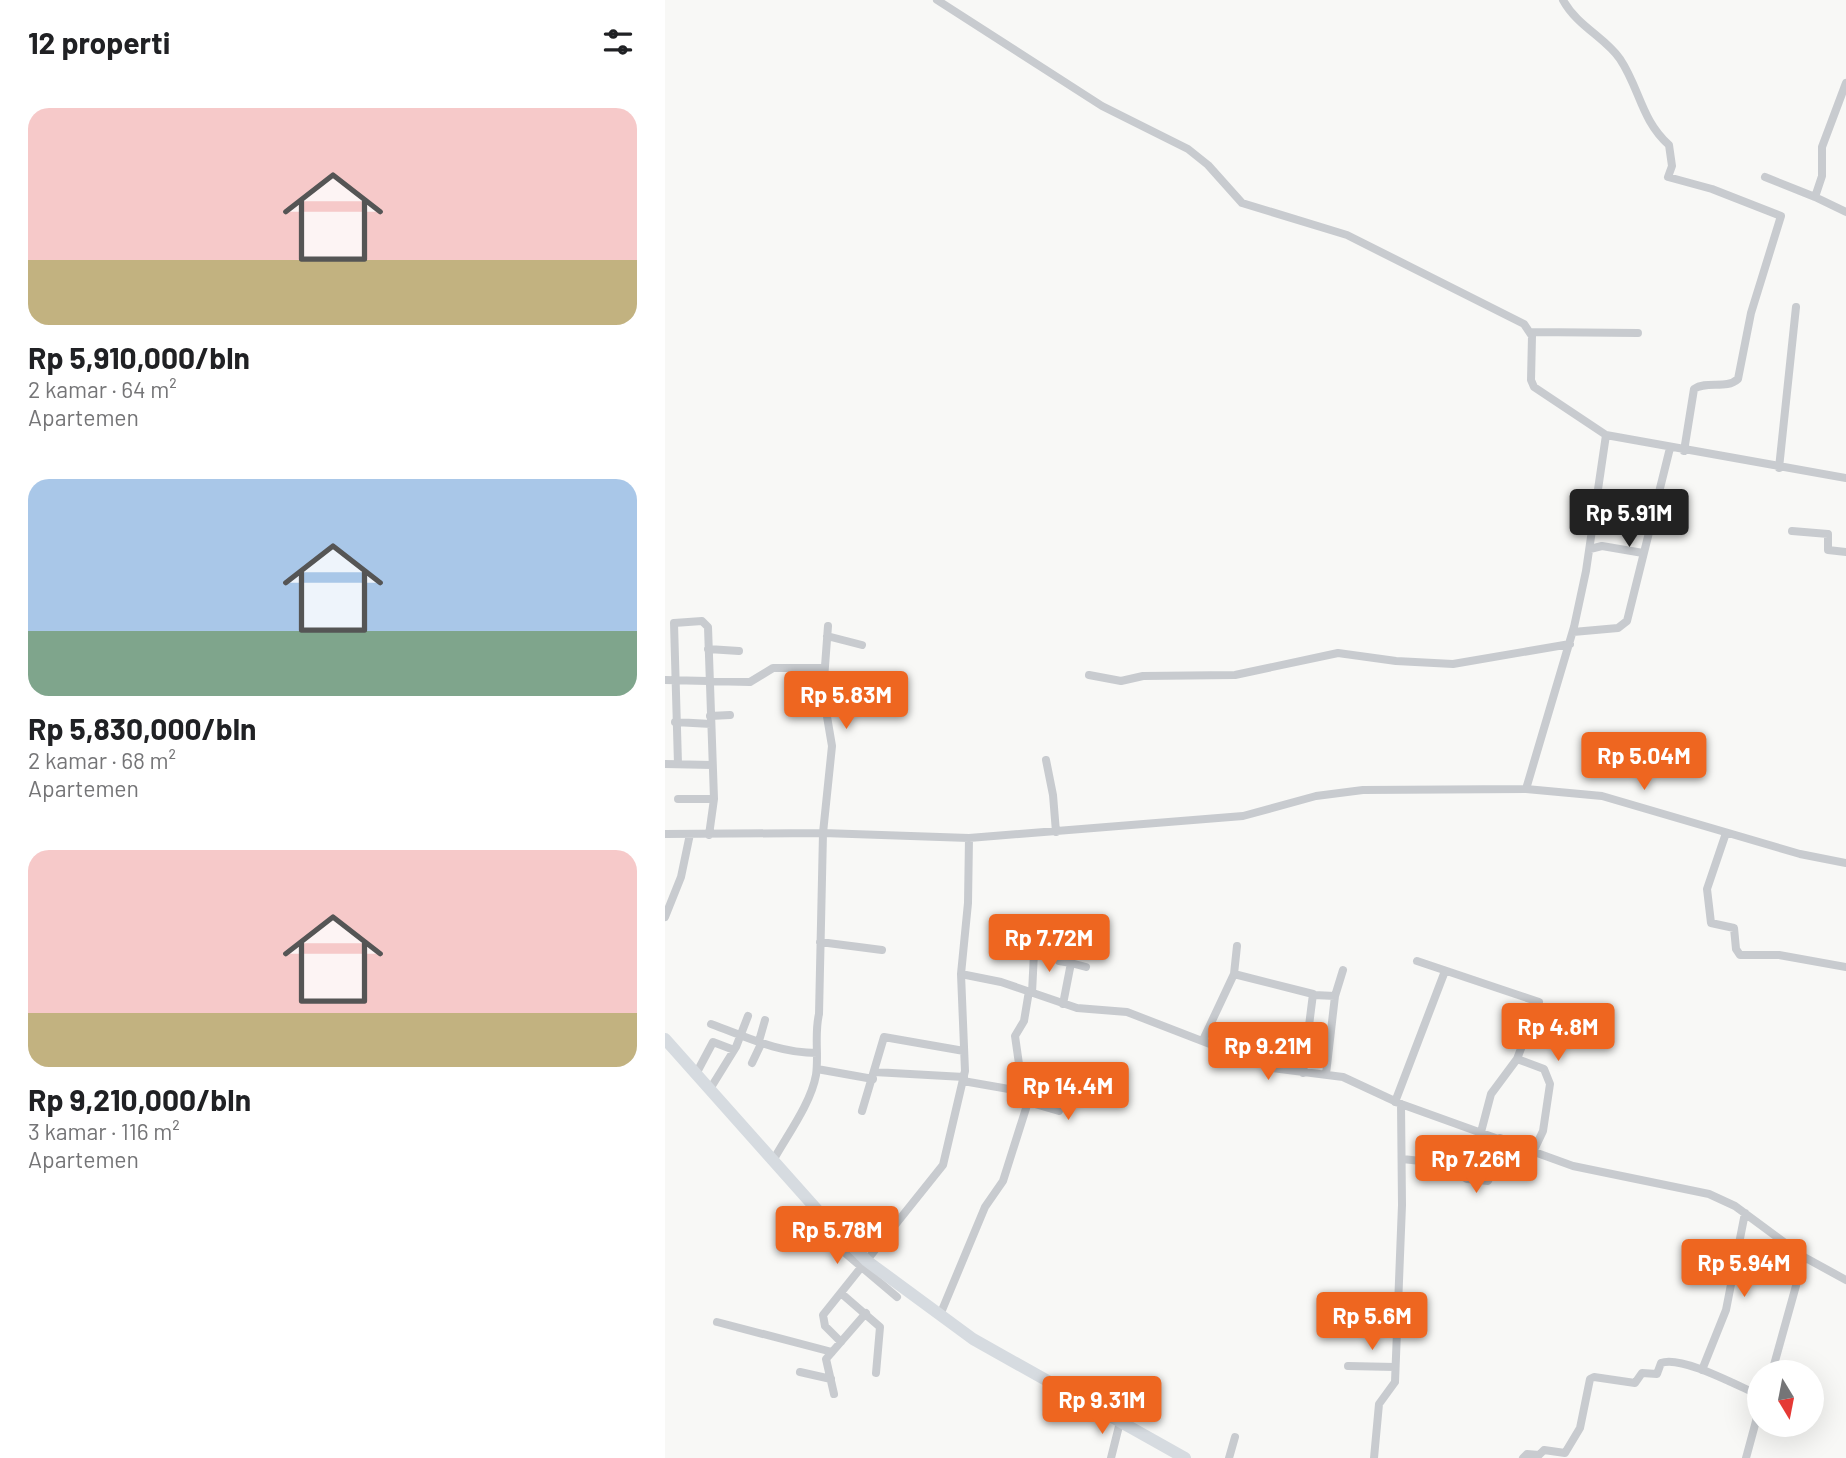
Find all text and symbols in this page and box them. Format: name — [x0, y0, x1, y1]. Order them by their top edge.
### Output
icon: filters — [599, 23, 637, 61]
text: 12 properti — [28, 24, 170, 60]
icon: home — [270, 154, 396, 280]
text: Rp 5,910,000/bln — [28, 339, 250, 375]
text: 2 kamar · 64 m² — [28, 375, 177, 403]
text: Apartemen — [28, 403, 139, 431]
pin: Rp 5.91M — [1557, 490, 1701, 549]
text: Rp 5.91M — [1586, 498, 1672, 526]
icon: home — [270, 525, 396, 651]
pin: Rp 5.83M — [774, 672, 918, 731]
text: Rp 5.83M — [800, 680, 892, 708]
text: Rp 5,830,000/bln — [28, 710, 256, 746]
pin: Rp 5.04M — [1572, 732, 1716, 792]
text: Rp 5.04M — [1597, 741, 1691, 769]
text: 2 kamar · 68 m² — [28, 746, 176, 774]
text: Apartemen — [28, 774, 139, 802]
icon: home — [270, 896, 396, 1022]
pin: Rp 7.72M — [977, 914, 1121, 974]
text: Rp 7.72M — [1005, 923, 1093, 951]
pin: Rp 4.8M — [1493, 1004, 1623, 1063]
text: Rp 4.8M — [1518, 1012, 1598, 1040]
pin: Rp 9.21M — [1196, 1023, 1340, 1082]
text: Rp 9.21M — [1224, 1031, 1312, 1059]
pin: Rp 14.4M — [996, 1062, 1140, 1122]
text: Rp 14.4M — [1023, 1071, 1113, 1099]
text: Rp 9,210,000/bln — [28, 1081, 251, 1117]
text: 3 kamar · 116 m² — [28, 1117, 180, 1145]
pin: Rp 7.26M — [1404, 1136, 1548, 1195]
text: Rp 7.26M — [1431, 1144, 1521, 1172]
text: Apartemen — [28, 1145, 139, 1173]
pin: Rp 5.78M — [765, 1206, 909, 1266]
text: Rp 5.78M — [792, 1215, 882, 1243]
pin: Rp 5.94M — [1672, 1240, 1816, 1299]
text: Rp 5.94M — [1698, 1248, 1790, 1276]
pin: Rp 5.6M — [1307, 1292, 1437, 1352]
text: Rp 5.6M — [1332, 1301, 1412, 1329]
north arrow — [1747, 1360, 1823, 1437]
map controls — [1747, 1360, 1824, 1437]
pin: Rp 9.31M — [1030, 1376, 1174, 1436]
text: Rp 9.31M — [1058, 1385, 1146, 1413]

